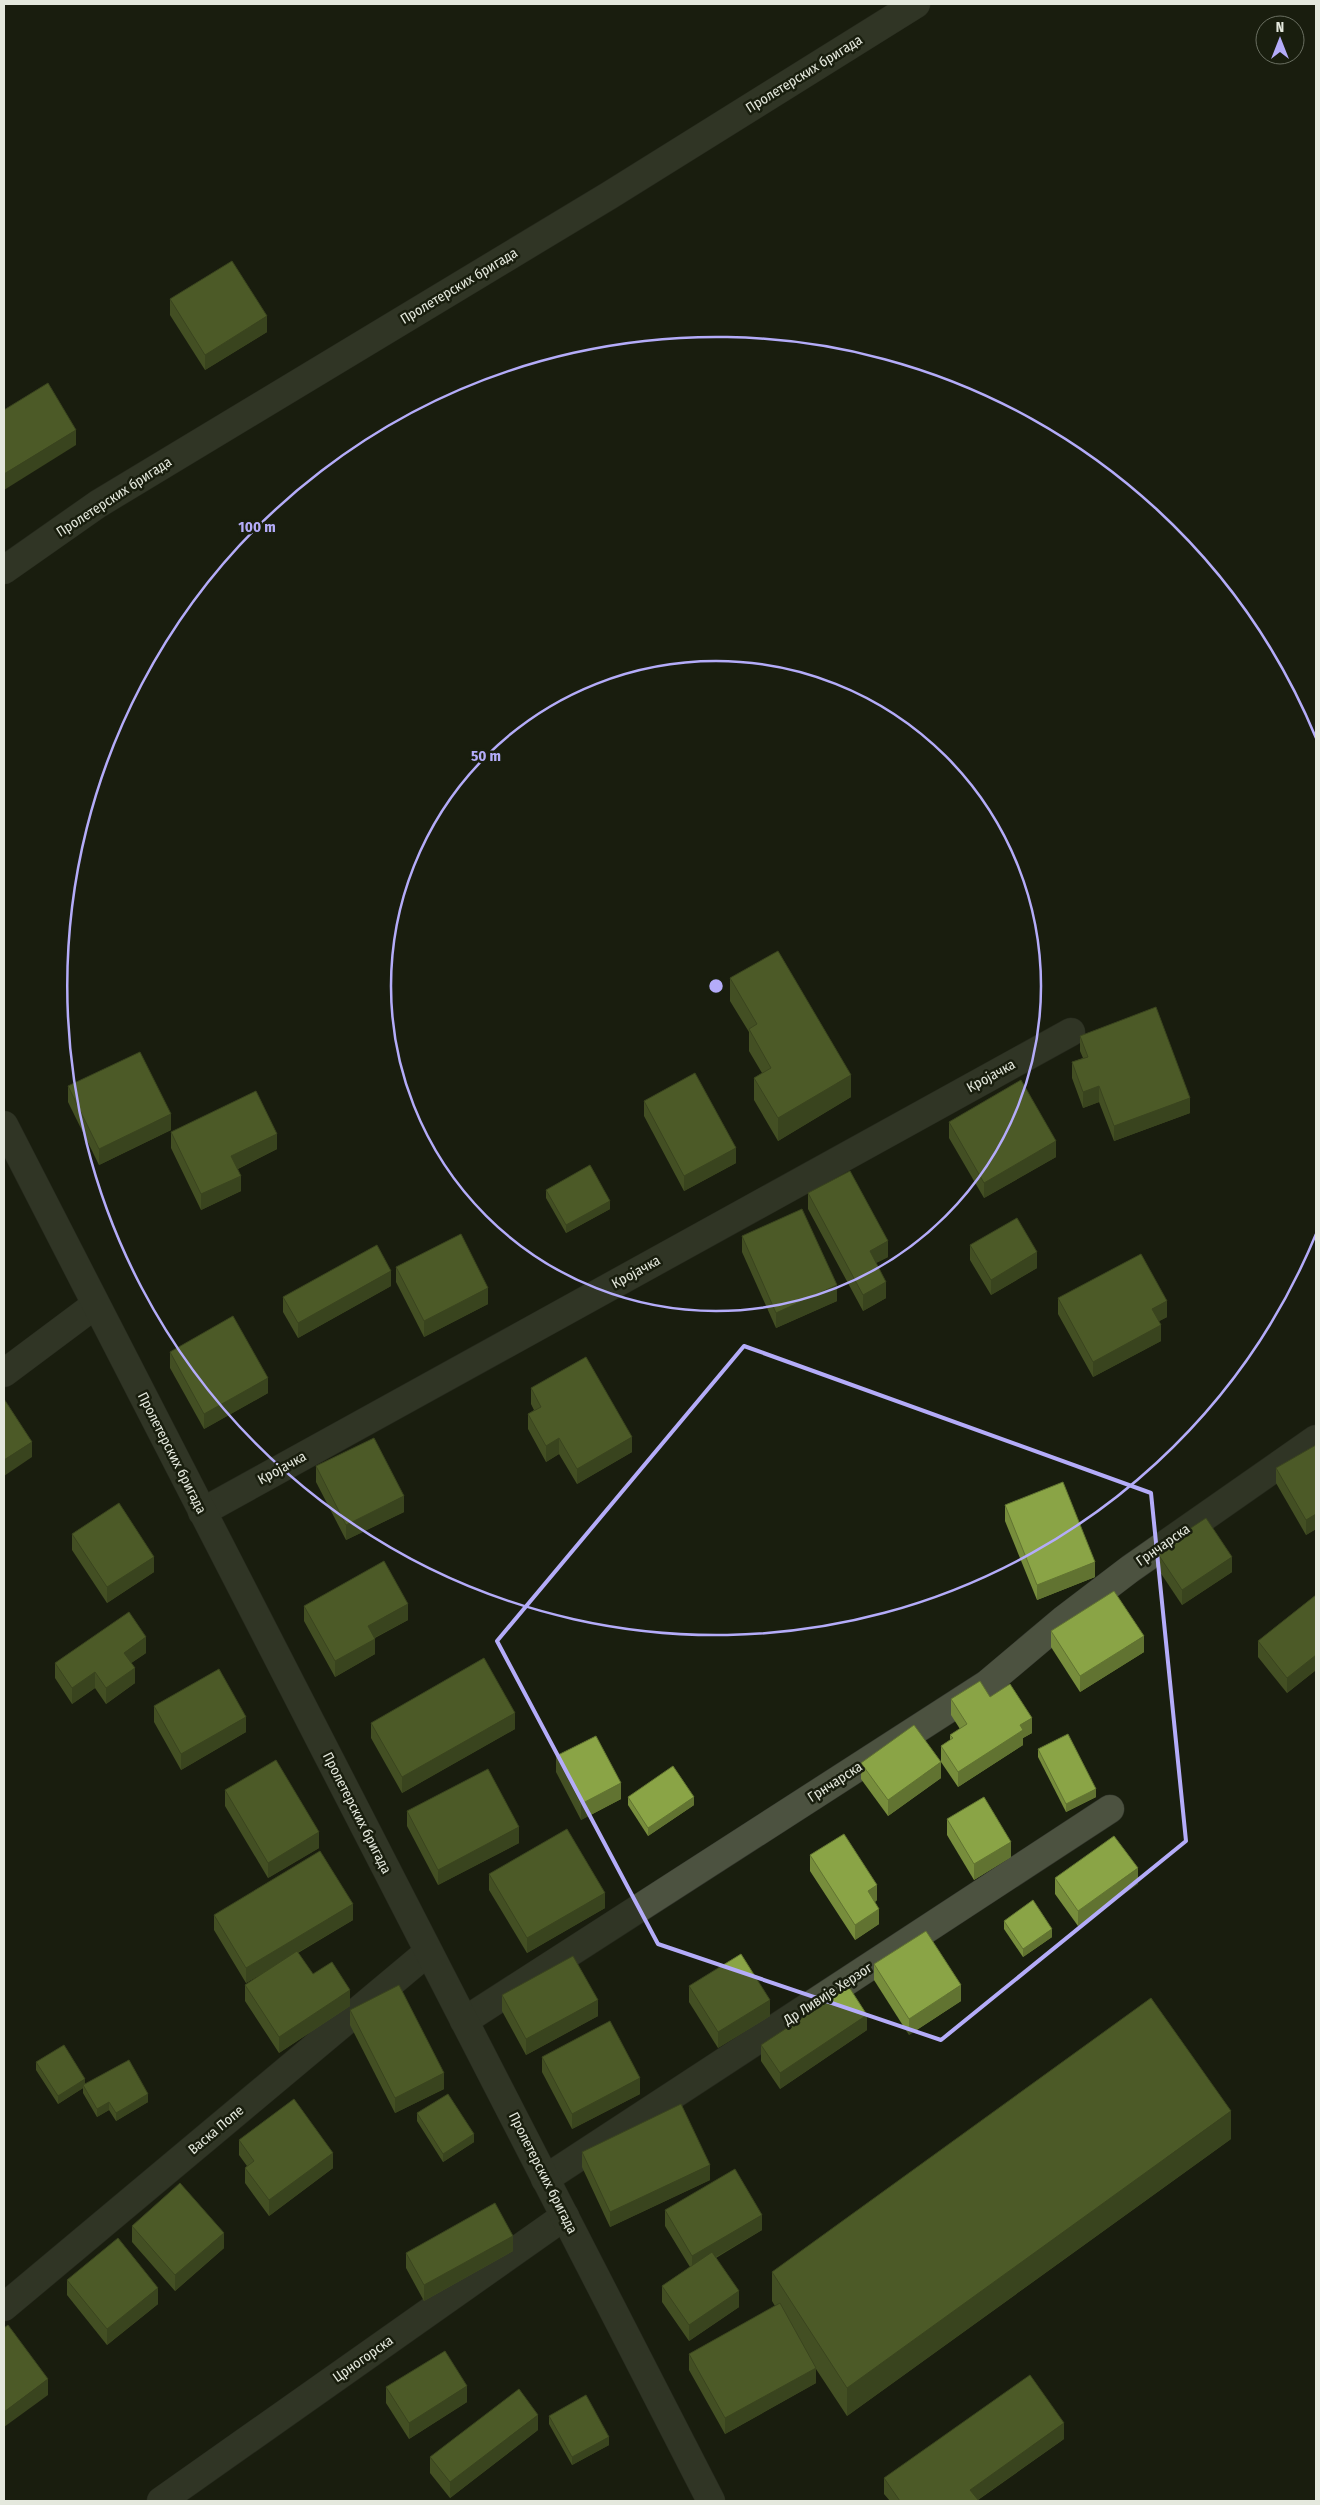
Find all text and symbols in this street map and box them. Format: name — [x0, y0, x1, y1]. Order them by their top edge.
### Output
north arrow — [1255, 15, 1305, 65]
text: N — [1276, 19, 1284, 36]
street label: Пролетерских бригада — [743, 31, 865, 117]
street label: Пролетерских бригада — [397, 244, 521, 328]
street label: Пролетерских бригада — [53, 453, 175, 541]
text: 100 m — [238, 518, 276, 536]
text: 50 m — [471, 747, 501, 765]
centre of rings — [707, 977, 725, 995]
street label: Кројачка — [964, 1056, 1018, 1096]
street label: Кројачка — [609, 1252, 663, 1292]
street label: Пролетерских бригада — [134, 1389, 210, 1517]
street label: Кројачка — [255, 1448, 309, 1488]
street label: Грнчарска — [1133, 1520, 1193, 1570]
street label: Пролетерских бригада — [319, 1749, 395, 1877]
street label: Грнчарска — [804, 1758, 866, 1806]
street label: Др Ливије Херзог — [780, 1959, 876, 2029]
street label: Васка Попе — [185, 2102, 247, 2158]
street label: Пролетерских бригада — [505, 2109, 581, 2237]
street label: Црногорска — [330, 2332, 397, 2386]

